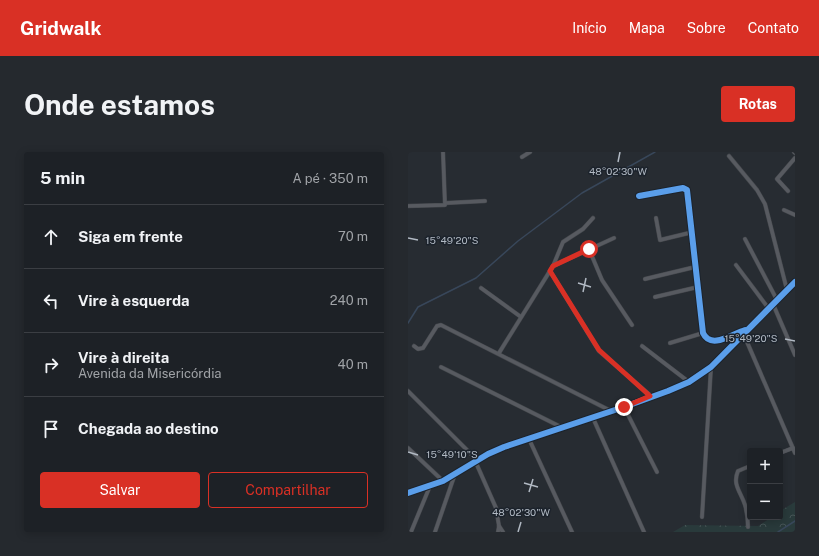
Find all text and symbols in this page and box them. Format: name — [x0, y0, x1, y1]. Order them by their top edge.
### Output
text: Gridwalk — [20, 17, 101, 39]
text: Início — [572, 20, 607, 36]
text: Mapa — [629, 20, 665, 36]
text: Sobre — [687, 20, 726, 36]
text: Contato — [748, 20, 799, 36]
button: Rotas — [721, 86, 795, 122]
text: Onde estamos — [24, 88, 215, 121]
text: 48°02'30"W — [589, 165, 648, 177]
text: 5 min — [40, 168, 85, 188]
text: A pé · 350 m — [292, 171, 368, 186]
icon: ahead — [40, 226, 62, 248]
text: Siga em frente — [78, 228, 183, 245]
text: 70 m — [338, 229, 368, 244]
text: 15°49'20"S — [425, 234, 479, 246]
route start — [580, 240, 598, 258]
icon: left — [40, 290, 62, 312]
text: Vire à esquerda — [78, 292, 190, 309]
text: 240 m — [330, 293, 368, 308]
text: 15°49'20"S — [724, 332, 778, 344]
text: Vire à direita — [78, 349, 169, 366]
icon: right — [40, 354, 62, 376]
text: 40 m — [337, 357, 368, 372]
text: Avenida da Misericórdia — [78, 366, 222, 381]
route end — [615, 398, 633, 416]
icon: arrive — [40, 418, 62, 440]
text: Chegada ao destino — [78, 420, 219, 437]
text: 15°49'10"S — [426, 448, 478, 460]
map controls — [747, 448, 783, 520]
button: + — [747, 448, 783, 484]
button: Salvar — [40, 472, 200, 508]
button: Compartilhar — [208, 472, 368, 508]
button: − — [747, 484, 783, 520]
text: 48°02'30"W — [492, 506, 551, 518]

